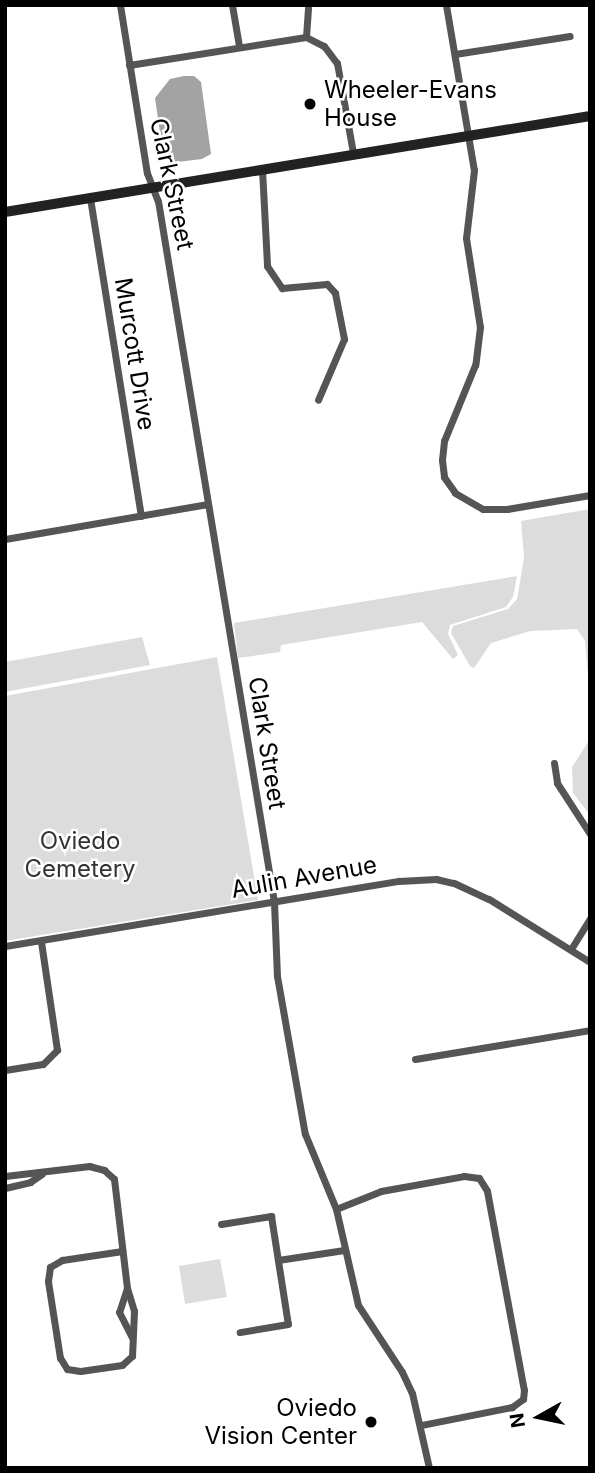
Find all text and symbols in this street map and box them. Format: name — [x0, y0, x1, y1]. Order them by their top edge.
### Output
place label: Wheeler-Evans House — [324, 76, 497, 132]
marker: Wheeler-Evans House — [302, 96, 318, 112]
street label: Clark Street — [144, 116, 200, 252]
street label: Murcott Drive — [109, 276, 161, 432]
street label: Clark Street — [242, 675, 292, 811]
park label: Oviedo Cemetery — [24, 827, 136, 883]
street label: Aulin Avenue — [229, 850, 379, 904]
north arrow — [504, 1382, 574, 1452]
place label: Oviedo Vision Center — [204, 1394, 357, 1450]
text: N — [505, 1411, 530, 1429]
marker: Oviedo Vision Center — [363, 1414, 379, 1430]

